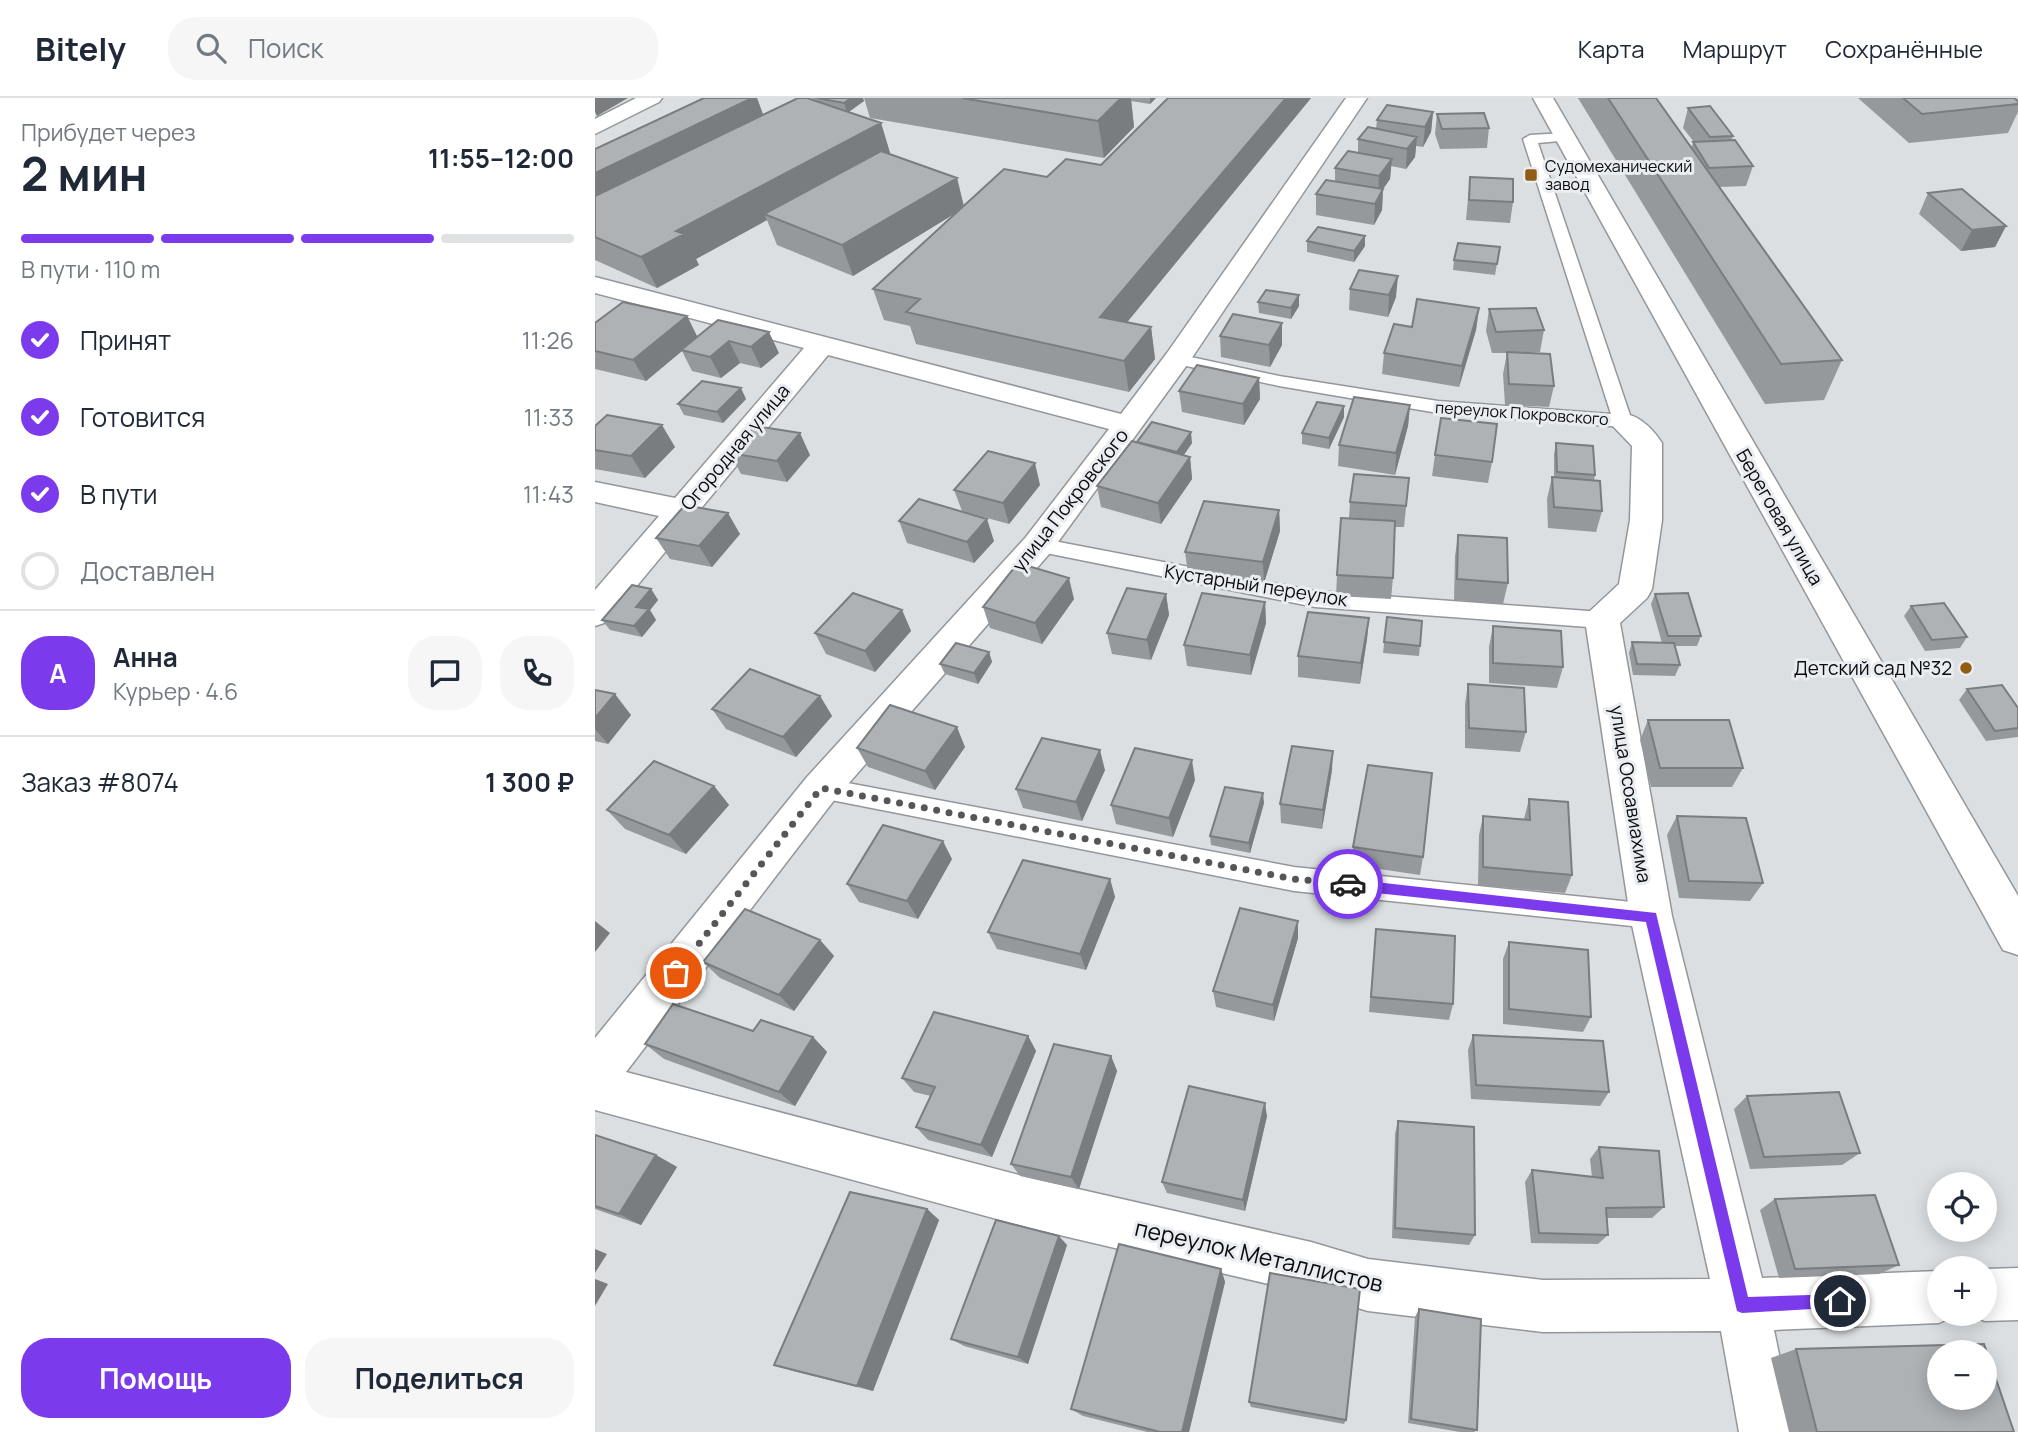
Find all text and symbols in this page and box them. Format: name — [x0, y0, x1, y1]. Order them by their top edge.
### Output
search box — [168, 17, 658, 80]
text: Bitely — [35, 26, 126, 71]
icon: search — [192, 29, 230, 67]
text: Поиск — [248, 30, 324, 66]
text: Карта — [1578, 32, 1645, 65]
text: Маршрут — [1683, 32, 1787, 65]
text: Сохранённые — [1825, 32, 1983, 65]
text: Прибудет через — [21, 116, 196, 148]
text: 11:55–12:00 — [428, 140, 574, 176]
text: 2 мин — [21, 142, 148, 205]
place label: Судомеханический завод — [1545, 155, 1692, 195]
marker: Судомеханический завод — [1523, 167, 1539, 183]
text: В пути · 110 m — [21, 253, 160, 285]
icon: check — [21, 321, 59, 359]
text: Принят — [80, 322, 171, 358]
text: 11:26 — [522, 324, 574, 356]
street label: Огородная улица — [675, 378, 795, 516]
street label: переулок Покровского — [1435, 396, 1609, 430]
icon: check — [21, 398, 59, 436]
text: Готовится — [80, 399, 205, 435]
text: 11:33 — [524, 401, 574, 433]
street label: улица Покровского — [1006, 423, 1134, 577]
street label: Береговая улица — [1730, 444, 1830, 590]
icon: check — [21, 475, 59, 513]
text: В пути — [80, 476, 158, 512]
text: 11:43 — [523, 478, 574, 510]
text: Доставлен — [80, 553, 215, 589]
street label: Кустарный переулок — [1162, 558, 1350, 612]
button: chat — [408, 636, 482, 710]
button: phone — [500, 636, 574, 710]
text: Анна — [113, 639, 178, 675]
text: А — [49, 655, 67, 691]
place label: Детский сад №32 — [1794, 655, 1952, 681]
marker: Детский сад №32 — [1958, 660, 1974, 676]
text: Курьер · 4.6 — [113, 675, 238, 707]
street label: улица Осоавиахима — [1604, 703, 1658, 885]
text: Заказ #8074 — [21, 764, 179, 800]
text: 1 300 ₽ — [485, 764, 574, 800]
courier — [1313, 849, 1383, 919]
icon: car — [1329, 865, 1367, 903]
pin — [646, 943, 706, 1003]
icon: bag — [657, 954, 695, 992]
map controls — [1927, 1172, 1997, 1410]
button: locate — [1927, 1172, 1997, 1242]
street label: переулок Металлистов — [1132, 1211, 1386, 1299]
button: + — [1927, 1256, 1997, 1326]
pin — [1810, 1271, 1870, 1331]
icon: home — [1821, 1282, 1859, 1320]
button: Помощь — [21, 1338, 291, 1418]
button: Поделиться — [305, 1338, 574, 1418]
button: − — [1927, 1340, 1997, 1410]

